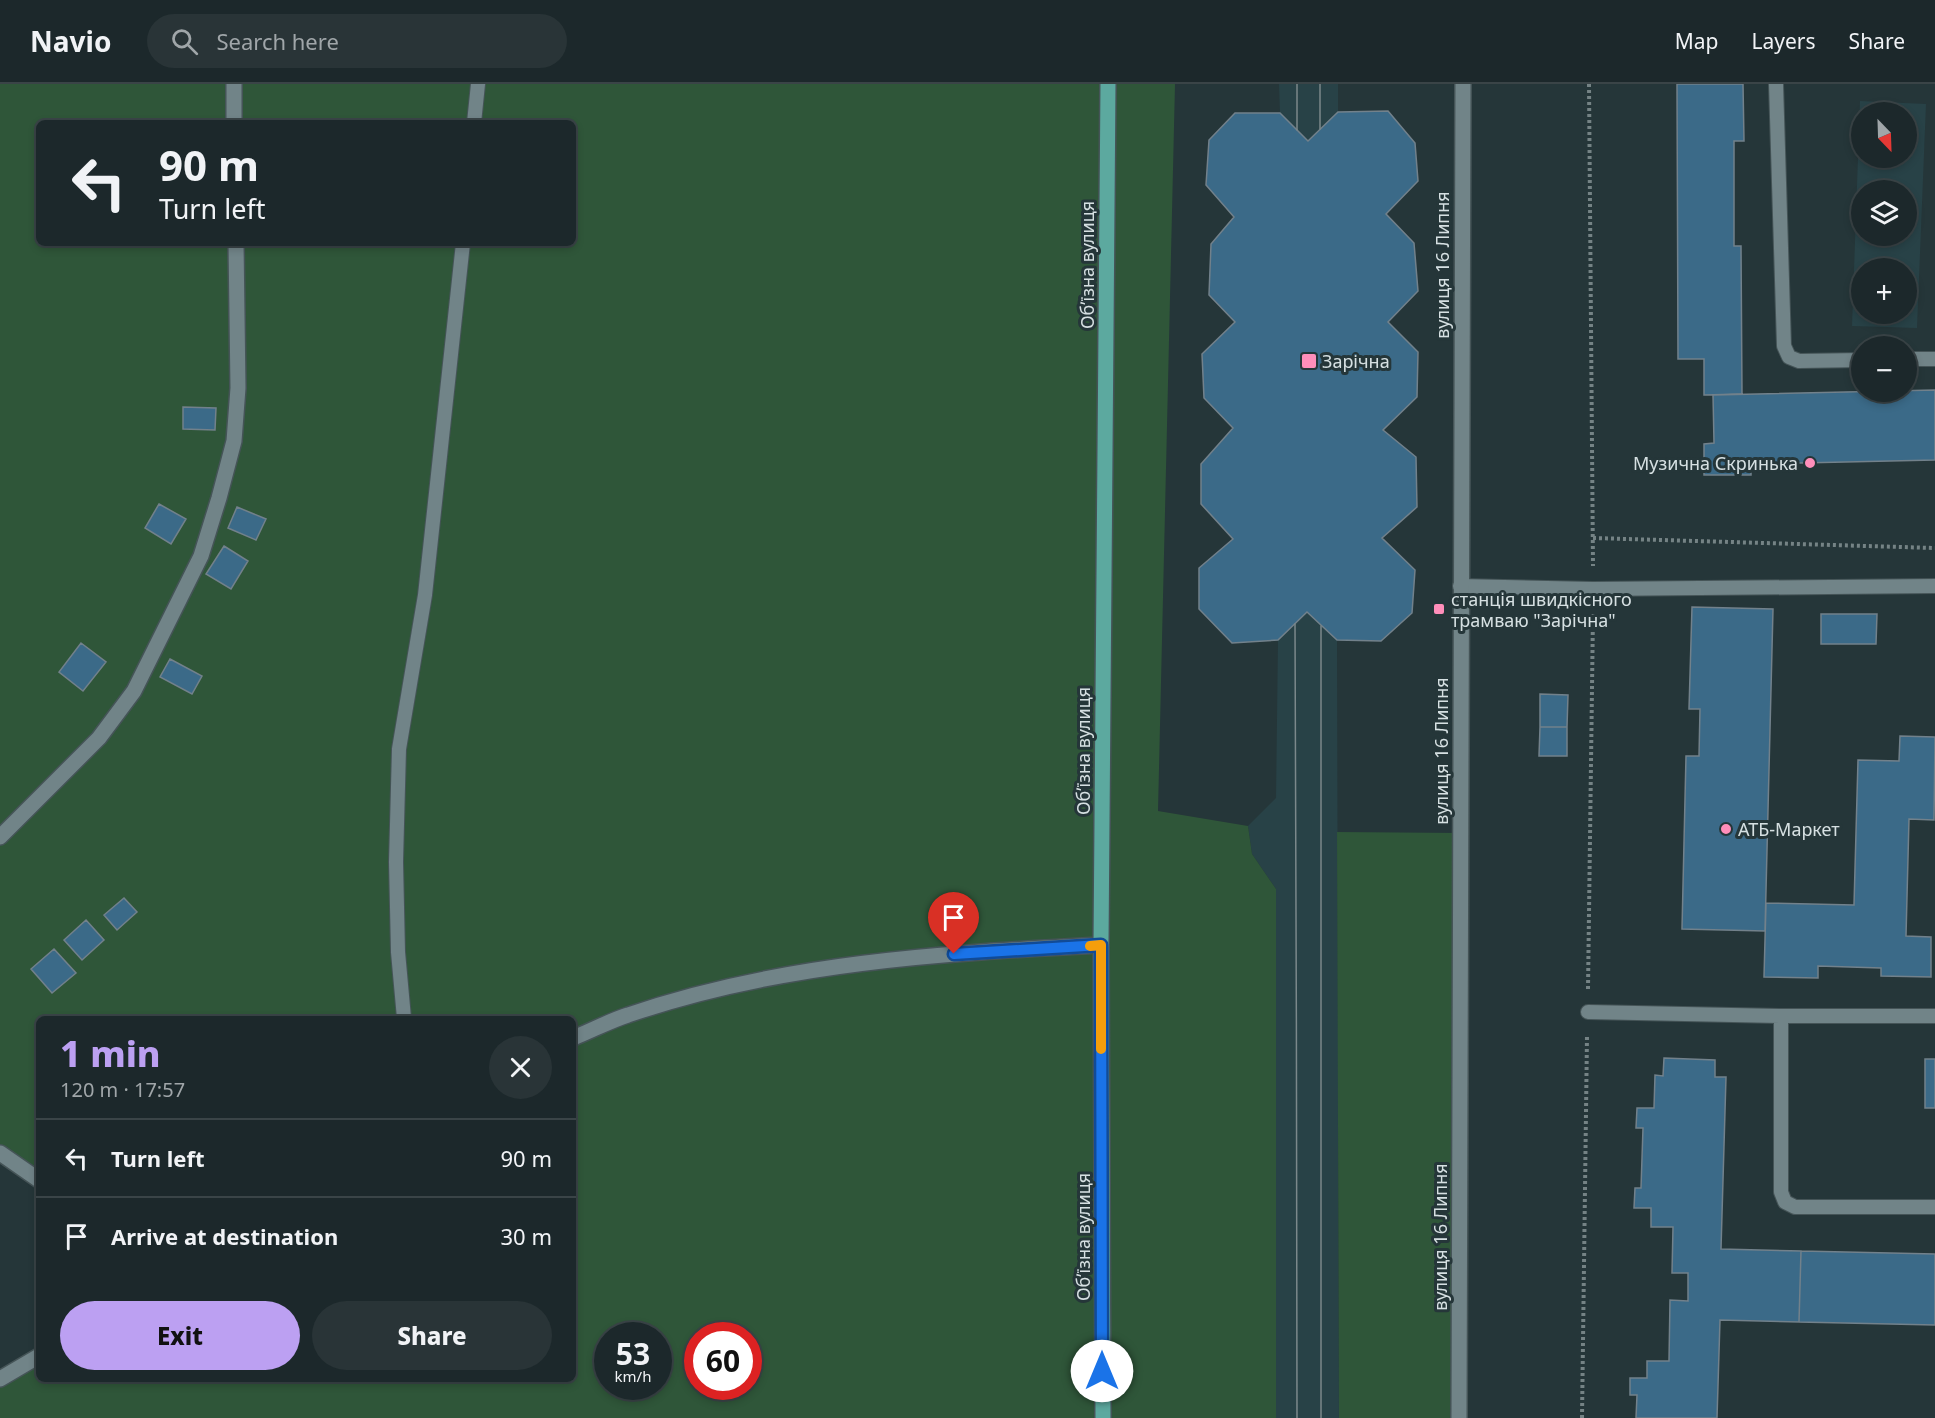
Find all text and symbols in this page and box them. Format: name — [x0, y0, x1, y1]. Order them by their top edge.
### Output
search box — [147, 14, 567, 68]
text: Navio — [30, 22, 111, 60]
icon: search — [168, 25, 201, 58]
text: Search here — [216, 26, 339, 56]
text: Map — [1675, 27, 1719, 55]
text: Layers — [1752, 27, 1816, 55]
text: Share — [1849, 27, 1905, 55]
north arrow — [1851, 102, 1917, 168]
map controls — [1851, 102, 1917, 402]
text: 90 m — [159, 136, 259, 193]
icon: left — [60, 144, 138, 222]
button: layers — [1851, 180, 1917, 246]
text: Turn left — [159, 190, 265, 227]
street label: вулиця 16 Липня — [1430, 191, 1454, 339]
street label: Обʼїзна вулиця — [1075, 201, 1099, 329]
button: + — [1851, 258, 1917, 324]
button: − — [1851, 336, 1917, 402]
place label: Зарічна — [1322, 349, 1390, 373]
marker: Зарічна — [1300, 352, 1318, 370]
place label: Музична Скринька — [1633, 451, 1798, 475]
marker: Музична Скринька — [1803, 456, 1817, 470]
place label: станція швидкісного трамваю "Зарічна" — [1451, 587, 1632, 632]
marker: станція швидкісного трамваю "Зарічна" — [1432, 602, 1446, 616]
street label: вулиця 16 Липня — [1429, 677, 1453, 825]
street label: Обʼїзна вулиця — [1071, 687, 1095, 815]
place label: АТБ-Маркет — [1738, 817, 1840, 841]
marker: АТБ-Маркет — [1719, 822, 1733, 836]
pin — [928, 892, 979, 954]
icon: arrive — [937, 901, 970, 934]
text: 1 min — [60, 1029, 161, 1078]
button: close — [489, 1036, 552, 1099]
text: 120 m · 17:57 — [60, 1076, 185, 1103]
icon: left — [60, 1142, 93, 1175]
text: Turn left — [111, 1143, 205, 1173]
text: 90 m — [501, 1143, 552, 1173]
street label: вулиця 16 Липня — [1428, 1163, 1452, 1311]
street label: Обʼїзна вулиця — [1071, 1173, 1095, 1301]
icon: arrive — [60, 1220, 93, 1253]
text: Arrive at destination — [111, 1221, 338, 1251]
text: 30 m — [501, 1221, 552, 1251]
button: Exit — [60, 1301, 300, 1370]
button: Share — [312, 1301, 552, 1370]
speed limit sign: 60 — [684, 1322, 762, 1400]
text: 53 — [616, 1333, 650, 1374]
position arrow — [1070, 1339, 1134, 1403]
text: km/h — [615, 1366, 651, 1386]

